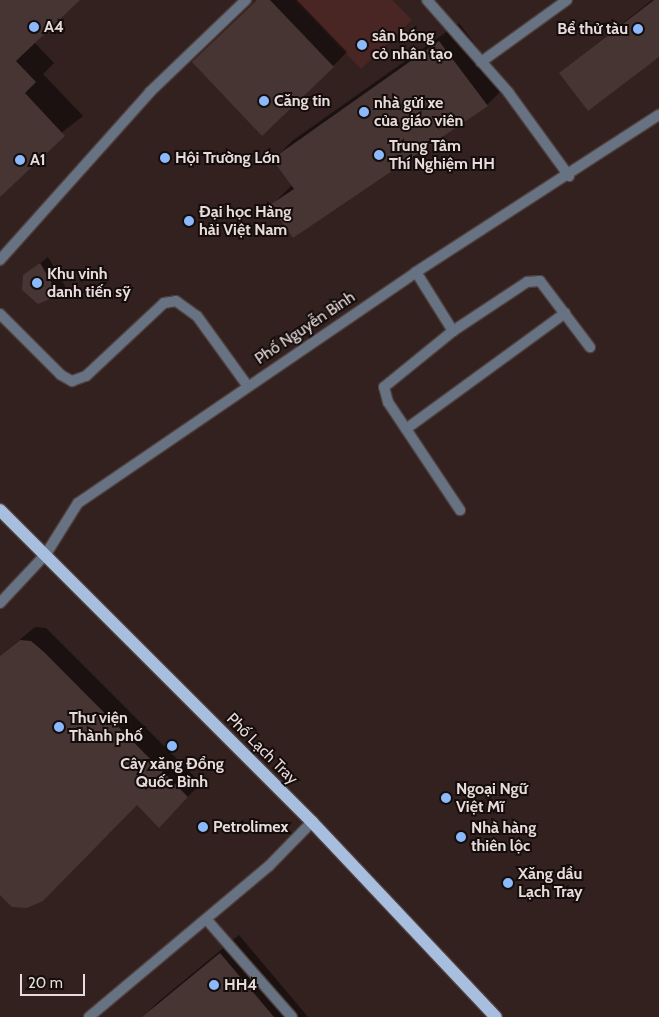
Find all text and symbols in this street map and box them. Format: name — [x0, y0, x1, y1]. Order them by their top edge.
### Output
place label: A4 — [44, 17, 64, 37]
place label: Bể thử tàu — [557, 19, 628, 39]
marker: A4 — [28, 21, 40, 33]
marker: Bể thử tàu — [632, 23, 644, 35]
place label: sân bóng cỏ nhân tạo — [372, 26, 453, 64]
marker: sân bóng cỏ nhân tạo — [356, 39, 368, 51]
place label: Căng tin — [274, 91, 330, 111]
place label: nhà gửi xe của giáo viên — [374, 93, 463, 131]
marker: Căng tin — [258, 95, 270, 107]
marker: nhà gửi xe của giáo viên — [358, 106, 370, 118]
place label: Trung Tâm Thí Nghiệm HH — [389, 136, 495, 174]
place label: Hội Trường Lớn — [175, 148, 280, 168]
marker: Trung Tâm Thí Nghiệm HH — [373, 149, 385, 161]
place label: A1 — [30, 150, 46, 170]
marker: Hội Trường Lớn — [159, 152, 171, 164]
marker: A1 — [14, 154, 26, 166]
place label: Đại học Hàng hải Việt Nam — [199, 202, 291, 240]
marker: Đại học Hàng hải Việt Nam — [183, 215, 195, 227]
place label: Khu vinh danh tiến sỹ — [47, 264, 131, 302]
marker: Khu vinh danh tiến sỹ — [31, 277, 43, 289]
street label: Phố Nguyễn Bình — [251, 287, 359, 369]
place label: Thư viện Thành phố — [69, 708, 143, 746]
street label: Phố Lạch Tray — [222, 709, 302, 789]
marker: Thư viện Thành phố — [53, 721, 65, 733]
marker: Cây xăng Đổng Quốc Bình — [166, 740, 178, 752]
place label: Cây xăng Đổng Quốc Bình — [120, 754, 224, 792]
place label: Ngoại Ngữ Việt Mĩ — [456, 779, 527, 817]
marker: Ngoại Ngữ Việt Mĩ — [440, 792, 452, 804]
place label: Petrolimex — [213, 817, 288, 837]
place label: Nhà hàng thiên lộc — [471, 818, 536, 856]
marker: Petrolimex — [197, 821, 209, 833]
marker: Nhà hàng thiên lộc — [455, 831, 467, 843]
place label: Xăng dầu Lạch Tray — [518, 864, 583, 902]
marker: Xăng dầu Lạch Tray — [502, 877, 514, 889]
scale bar — [22, 964, 88, 996]
text: 20 m — [28, 974, 63, 992]
place label: HH4 — [224, 975, 257, 995]
marker: HH4 — [208, 979, 220, 991]

